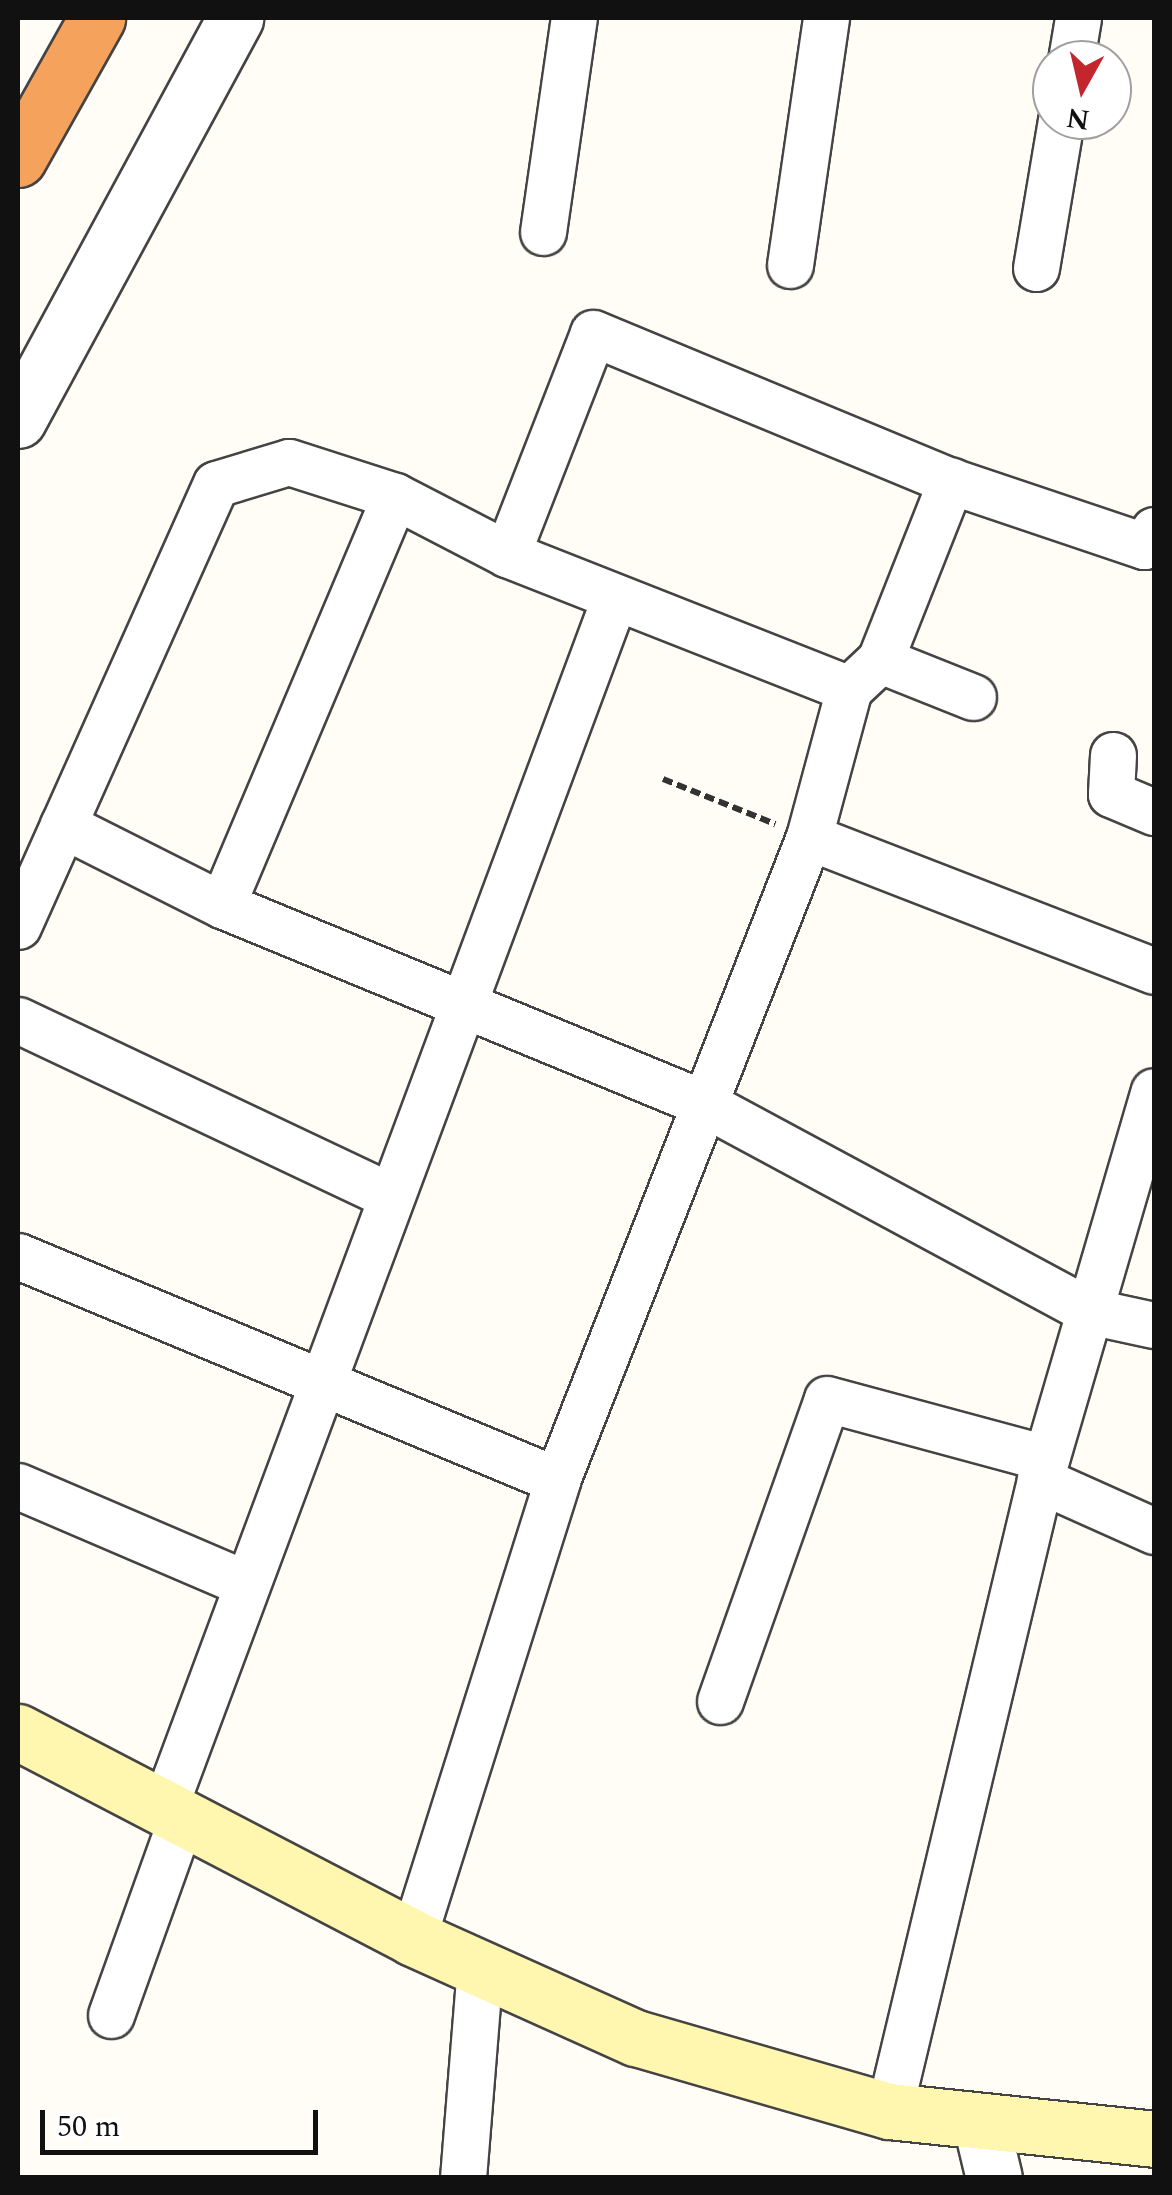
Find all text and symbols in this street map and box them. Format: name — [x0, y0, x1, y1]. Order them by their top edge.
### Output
north arrow — [1032, 40, 1132, 140]
text: N — [1064, 95, 1092, 141]
scale bar — [45, 2090, 322, 2152]
text: 50 m — [57, 2104, 120, 2150]

